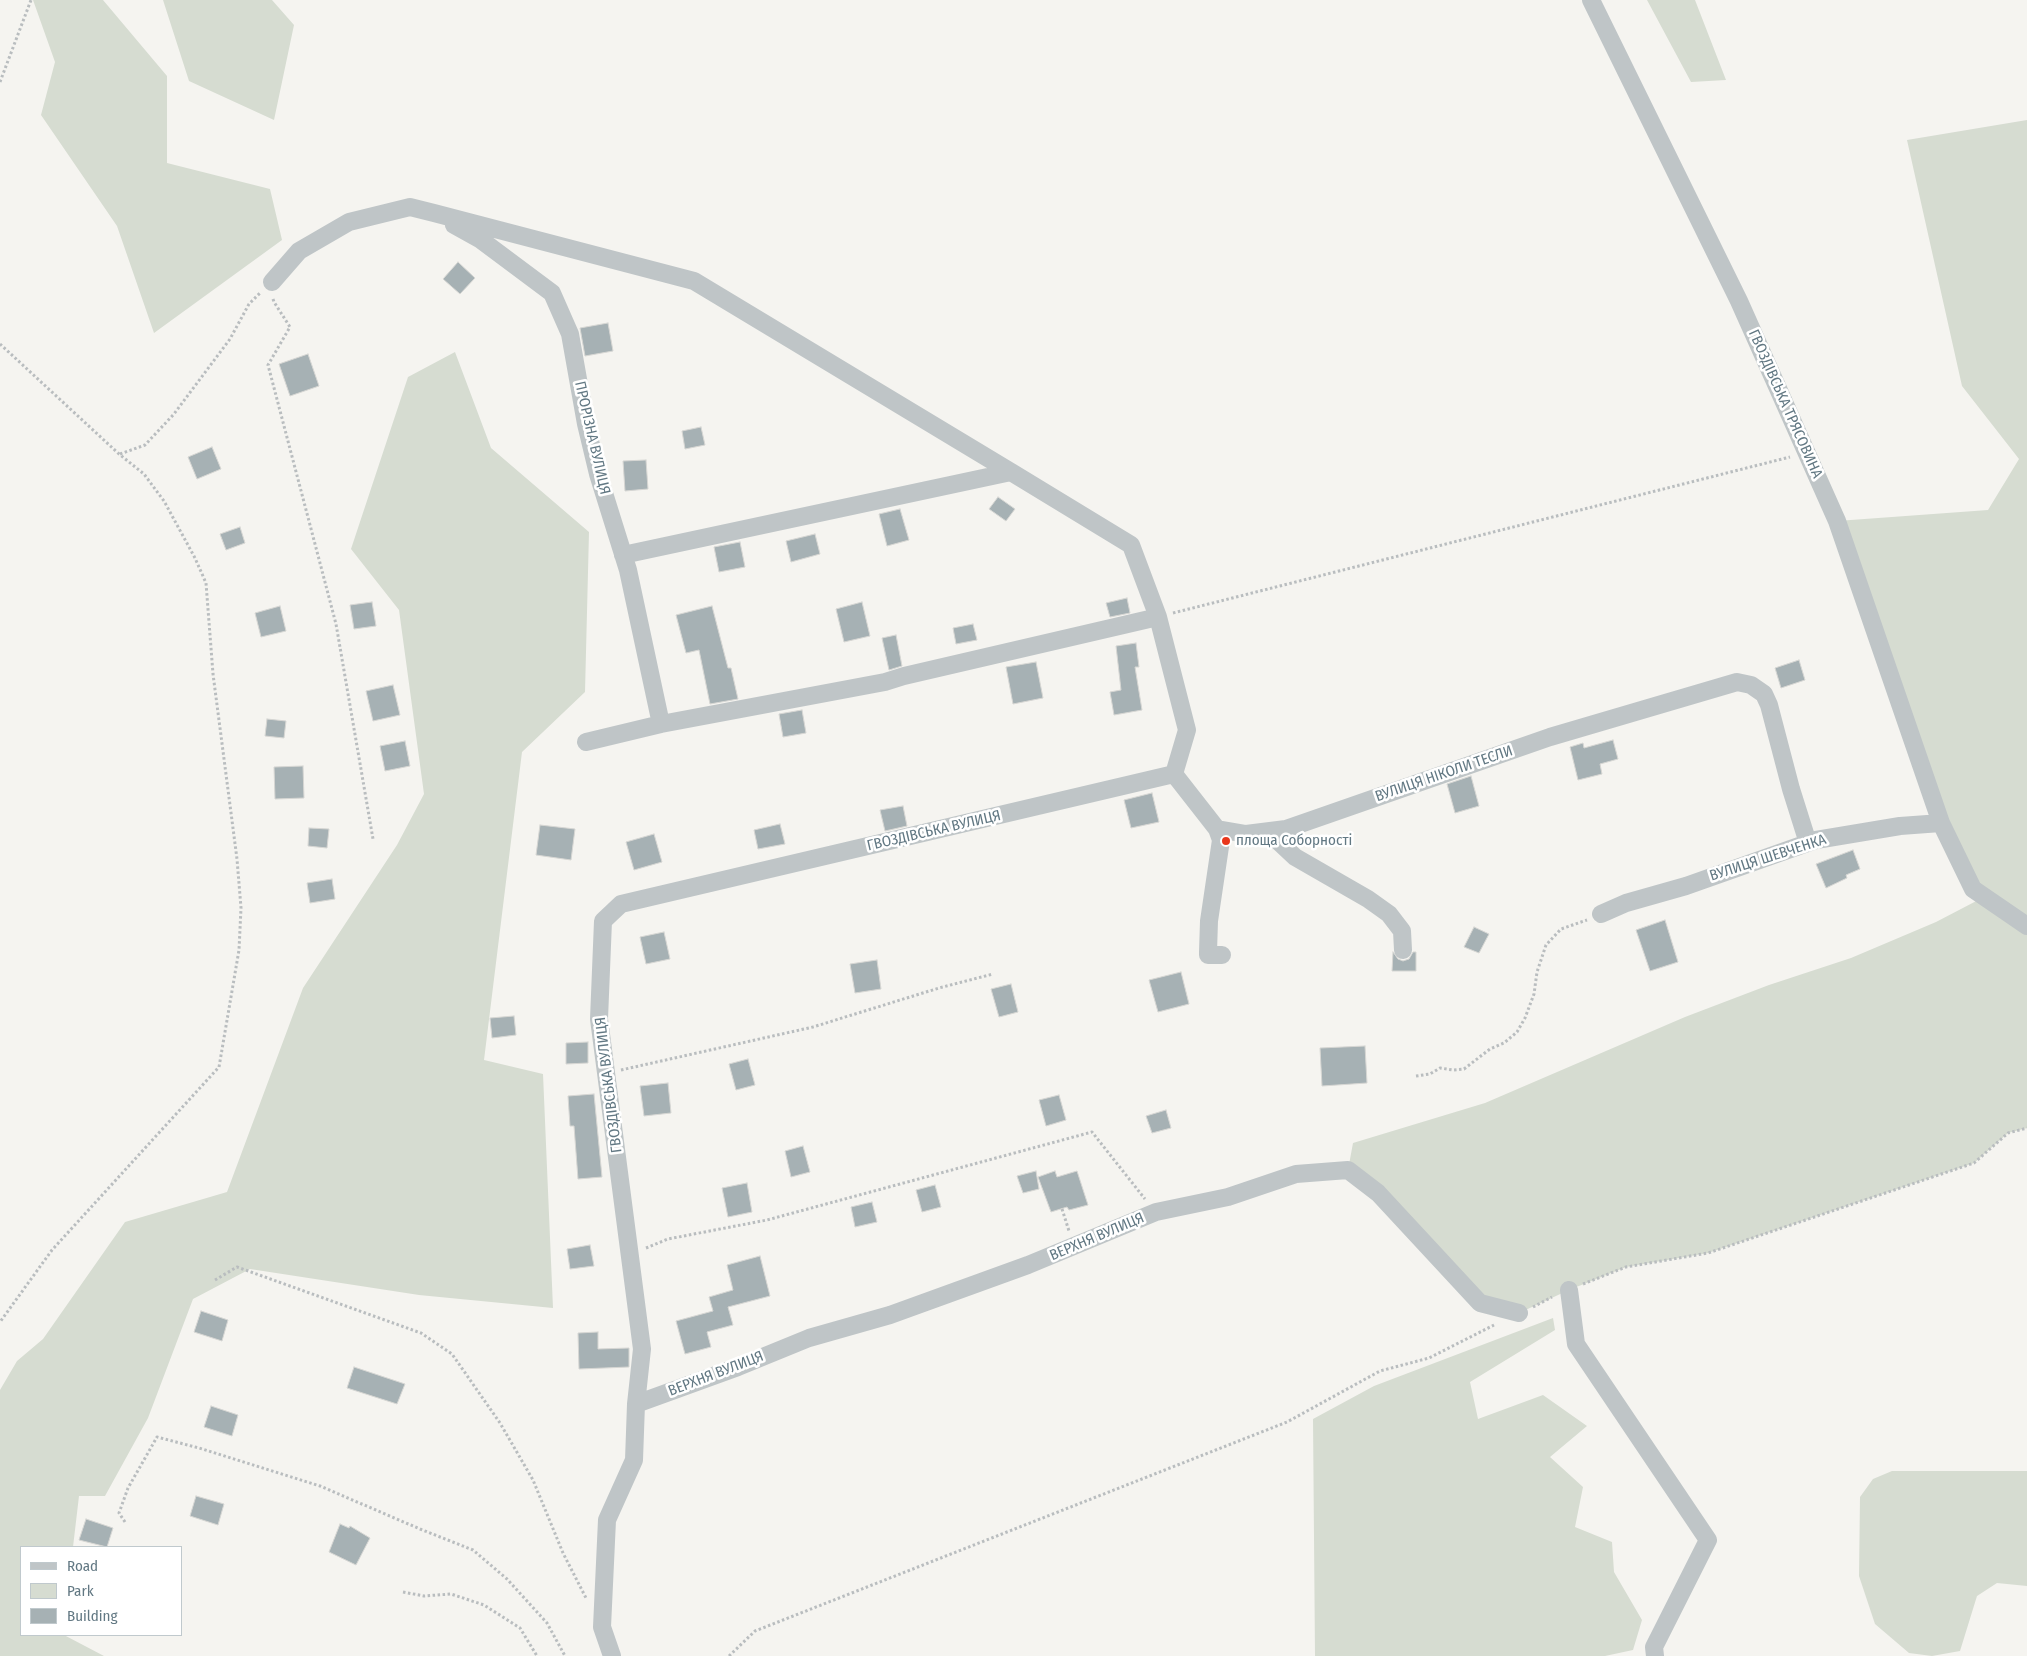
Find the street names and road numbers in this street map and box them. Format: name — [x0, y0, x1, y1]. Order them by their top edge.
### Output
street label: ГВОЗДІВСЬКА ТРЯСОВИНА — [1744, 327, 1826, 481]
street label: ПРОРІЗНА ВУЛИЦЯ — [570, 380, 614, 496]
street label: ВУЛИЦЯ НІКОЛИ ТЕСЛИ — [1373, 742, 1515, 806]
street label: ГВОЗДІВСЬКА ВУЛИЦЯ — [865, 807, 1003, 855]
street label: ВУЛИЦЯ ШЕВЧЕНКА — [1707, 831, 1829, 885]
street label: ГВОЗДІВСЬКА ВУЛИЦЯ — [592, 1016, 626, 1154]
street label: ВЕРХНЯ ВУЛИЦЯ — [1047, 1209, 1147, 1265]
street label: ВЕРХНЯ ВУЛИЦЯ — [666, 1348, 766, 1400]

